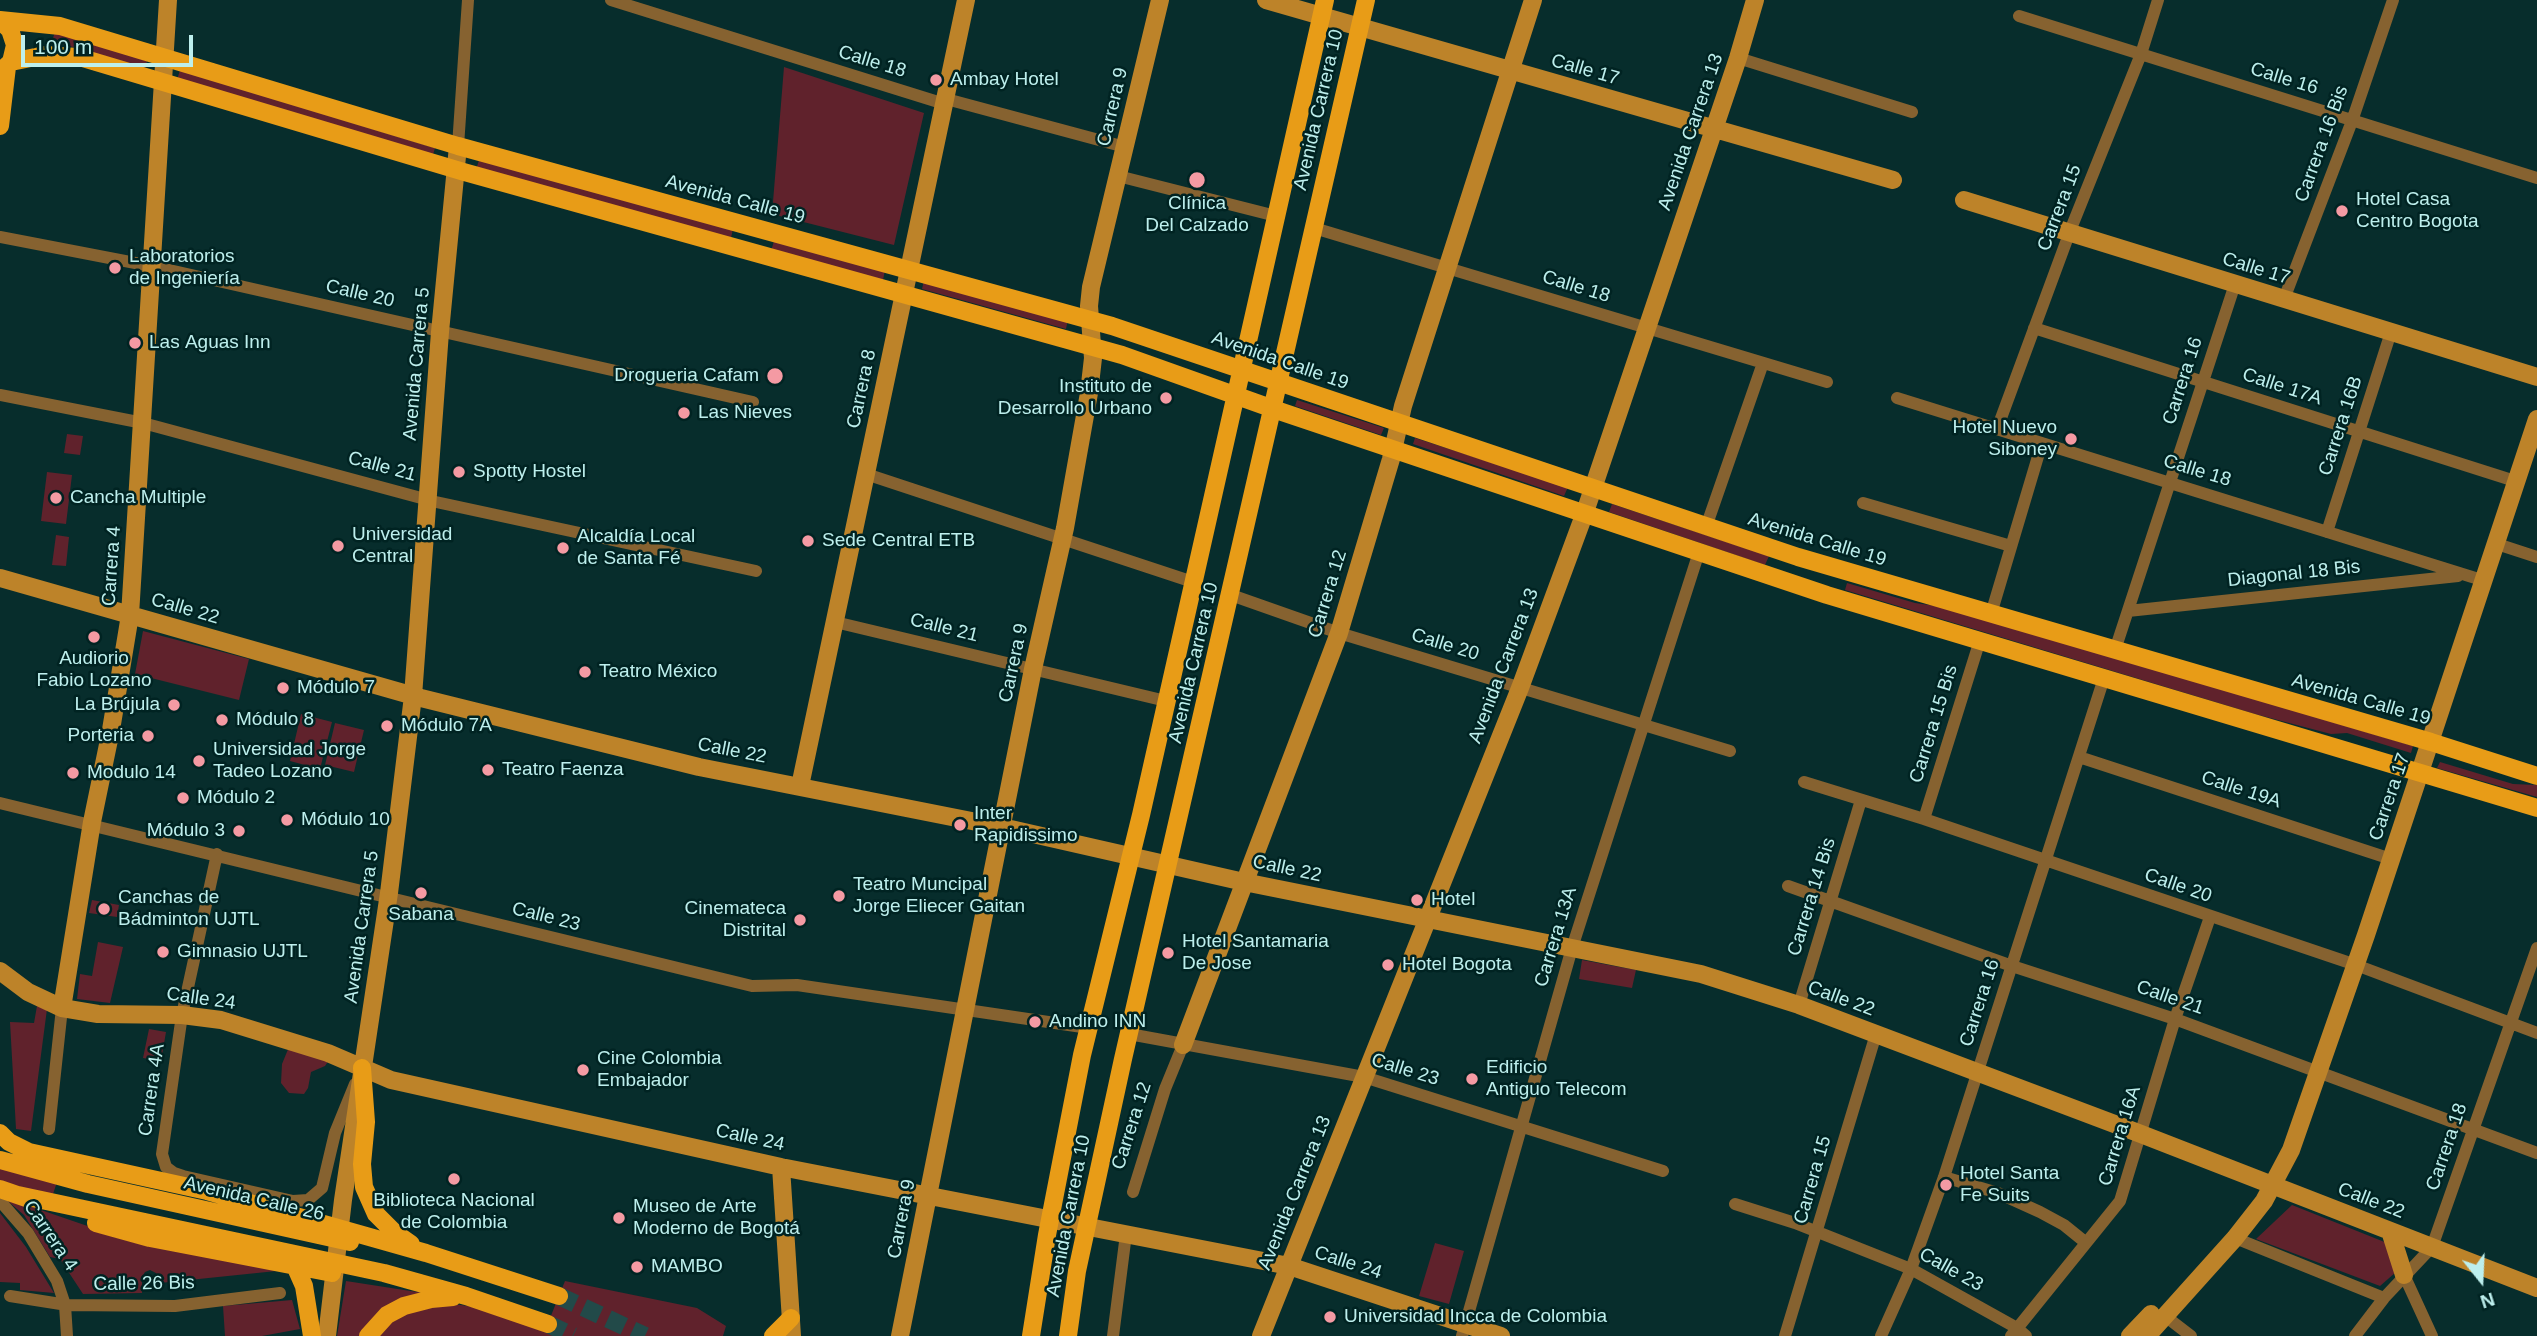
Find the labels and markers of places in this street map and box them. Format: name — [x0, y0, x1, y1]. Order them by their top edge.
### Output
place label: Ambay Hotel — [950, 69, 1059, 91]
marker: Ambay Hotel — [928, 72, 944, 88]
marker: Clínica Del Calzado — [1187, 170, 1207, 190]
place label: Hotel Casa Centro Bogota — [2356, 189, 2479, 233]
place label: Clínica Del Calzado — [1145, 193, 1249, 237]
marker: Hotel Casa Centro Bogota — [2334, 203, 2350, 219]
place label: Laboratorios de Ingeniería — [129, 246, 240, 290]
marker: Laboratorios de Ingeniería — [107, 260, 123, 276]
place label: Las Aguas Inn — [149, 332, 270, 354]
marker: Las Aguas Inn — [127, 335, 143, 351]
place label: Drogueria Cafam — [614, 365, 759, 387]
marker: Drogueria Cafam — [765, 366, 785, 386]
place label: Instituto de Desarrollo Urbano — [998, 376, 1152, 420]
marker: Instituto de Desarrollo Urbano — [1158, 390, 1174, 406]
place label: Las Nieves — [698, 402, 792, 424]
marker: Las Nieves — [676, 405, 692, 421]
place label: Hotel Nuevo Siboney — [1952, 417, 2057, 461]
marker: Hotel Nuevo Siboney — [2063, 431, 2079, 447]
place label: Spotty Hostel — [473, 461, 586, 483]
marker: Spotty Hostel — [451, 464, 467, 480]
place label: Cancha Multiple — [70, 487, 206, 509]
marker: Cancha Multiple — [48, 490, 64, 506]
place label: Universidad Central — [352, 524, 452, 568]
place label: Alcaldía Local de Santa Fé — [577, 526, 695, 570]
place label: Sede Central ETB — [822, 530, 975, 552]
marker: Sede Central ETB — [800, 533, 816, 549]
marker: Universidad Central — [330, 538, 346, 554]
marker: Alcaldía Local de Santa Fé — [555, 540, 571, 556]
marker: Audiorio Fabio Lozano — [86, 629, 102, 645]
place label: Audiorio Fabio Lozano — [36, 648, 152, 692]
place label: Teatro México — [599, 661, 717, 683]
marker: Teatro México — [577, 664, 593, 680]
place label: Módulo 7 — [297, 677, 375, 699]
marker: Módulo 7 — [275, 680, 291, 696]
place label: La Brújula — [74, 694, 160, 716]
marker: La Brújula — [166, 697, 182, 713]
place label: Módulo 8 — [236, 709, 314, 731]
marker: Módulo 8 — [214, 712, 230, 728]
place label: Módulo 7A — [401, 715, 492, 737]
marker: Módulo 7A — [379, 718, 395, 734]
place label: Porteria — [67, 725, 134, 747]
marker: Porteria — [140, 728, 156, 744]
place label: Universidad Jorge Tadeo Lozano — [213, 739, 366, 783]
marker: Universidad Jorge Tadeo Lozano — [191, 753, 207, 769]
place label: Teatro Faenza — [502, 759, 623, 781]
place label: Modulo 14 — [87, 762, 176, 784]
marker: Teatro Faenza — [480, 762, 496, 778]
marker: Modulo 14 — [65, 765, 81, 781]
place label: Módulo 2 — [197, 787, 275, 809]
marker: Módulo 2 — [175, 790, 191, 806]
place label: Inter Rapidissimo — [974, 803, 1077, 847]
place label: Módulo 10 — [301, 809, 390, 831]
marker: Módulo 10 — [279, 812, 295, 828]
marker: Inter Rapidissimo — [952, 817, 968, 833]
place label: Módulo 3 — [147, 820, 225, 842]
marker: Módulo 3 — [231, 823, 247, 839]
place label: Teatro Muncipal Jorge Eliecer Gaitan — [853, 874, 1025, 918]
marker: Sabana — [413, 885, 429, 901]
place label: Canchas de Bádminton UJTL — [118, 887, 260, 931]
marker: Teatro Muncipal Jorge Eliecer Gaitan — [831, 888, 847, 904]
place label: Hotel — [1431, 889, 1475, 911]
marker: Hotel — [1409, 892, 1425, 908]
place label: Cinemateca Distrital — [685, 898, 786, 942]
marker: Canchas de Bádminton UJTL — [96, 901, 112, 917]
place label: Sabana — [388, 904, 454, 926]
marker: Cinemateca Distrital — [792, 912, 808, 928]
place label: Hotel Santamaria De Jose — [1182, 931, 1329, 975]
place label: Gimnasio UJTL — [177, 941, 308, 963]
marker: Gimnasio UJTL — [155, 944, 171, 960]
marker: Hotel Santamaria De Jose — [1160, 945, 1176, 961]
place label: Hotel Bogota — [1402, 954, 1512, 976]
marker: Hotel Bogota — [1380, 957, 1396, 973]
place label: Andino INN — [1049, 1011, 1146, 1033]
marker: Andino INN — [1027, 1014, 1043, 1030]
place label: Cine Colombia Embajador — [597, 1048, 722, 1092]
place label: Edificio Antiguo Telecom — [1486, 1057, 1626, 1101]
marker: Cine Colombia Embajador — [575, 1062, 591, 1078]
marker: Edificio Antiguo Telecom — [1464, 1071, 1480, 1087]
place label: Hotel Santa Fe Suits — [1960, 1163, 2059, 1207]
marker: Biblioteca Nacional de Colombia — [446, 1171, 462, 1187]
marker: Hotel Santa Fe Suits — [1938, 1177, 1954, 1193]
place label: Biblioteca Nacional de Colombia — [373, 1190, 535, 1234]
place label: Museo de Arte Moderno de Bogotá — [633, 1196, 800, 1240]
marker: Museo de Arte Moderno de Bogotá — [611, 1210, 627, 1226]
place label: MAMBO — [651, 1256, 723, 1278]
marker: MAMBO — [629, 1259, 645, 1275]
place label: Universidad Incca de Colombia — [1344, 1306, 1607, 1328]
marker: Universidad Incca de Colombia — [1322, 1309, 1338, 1325]

